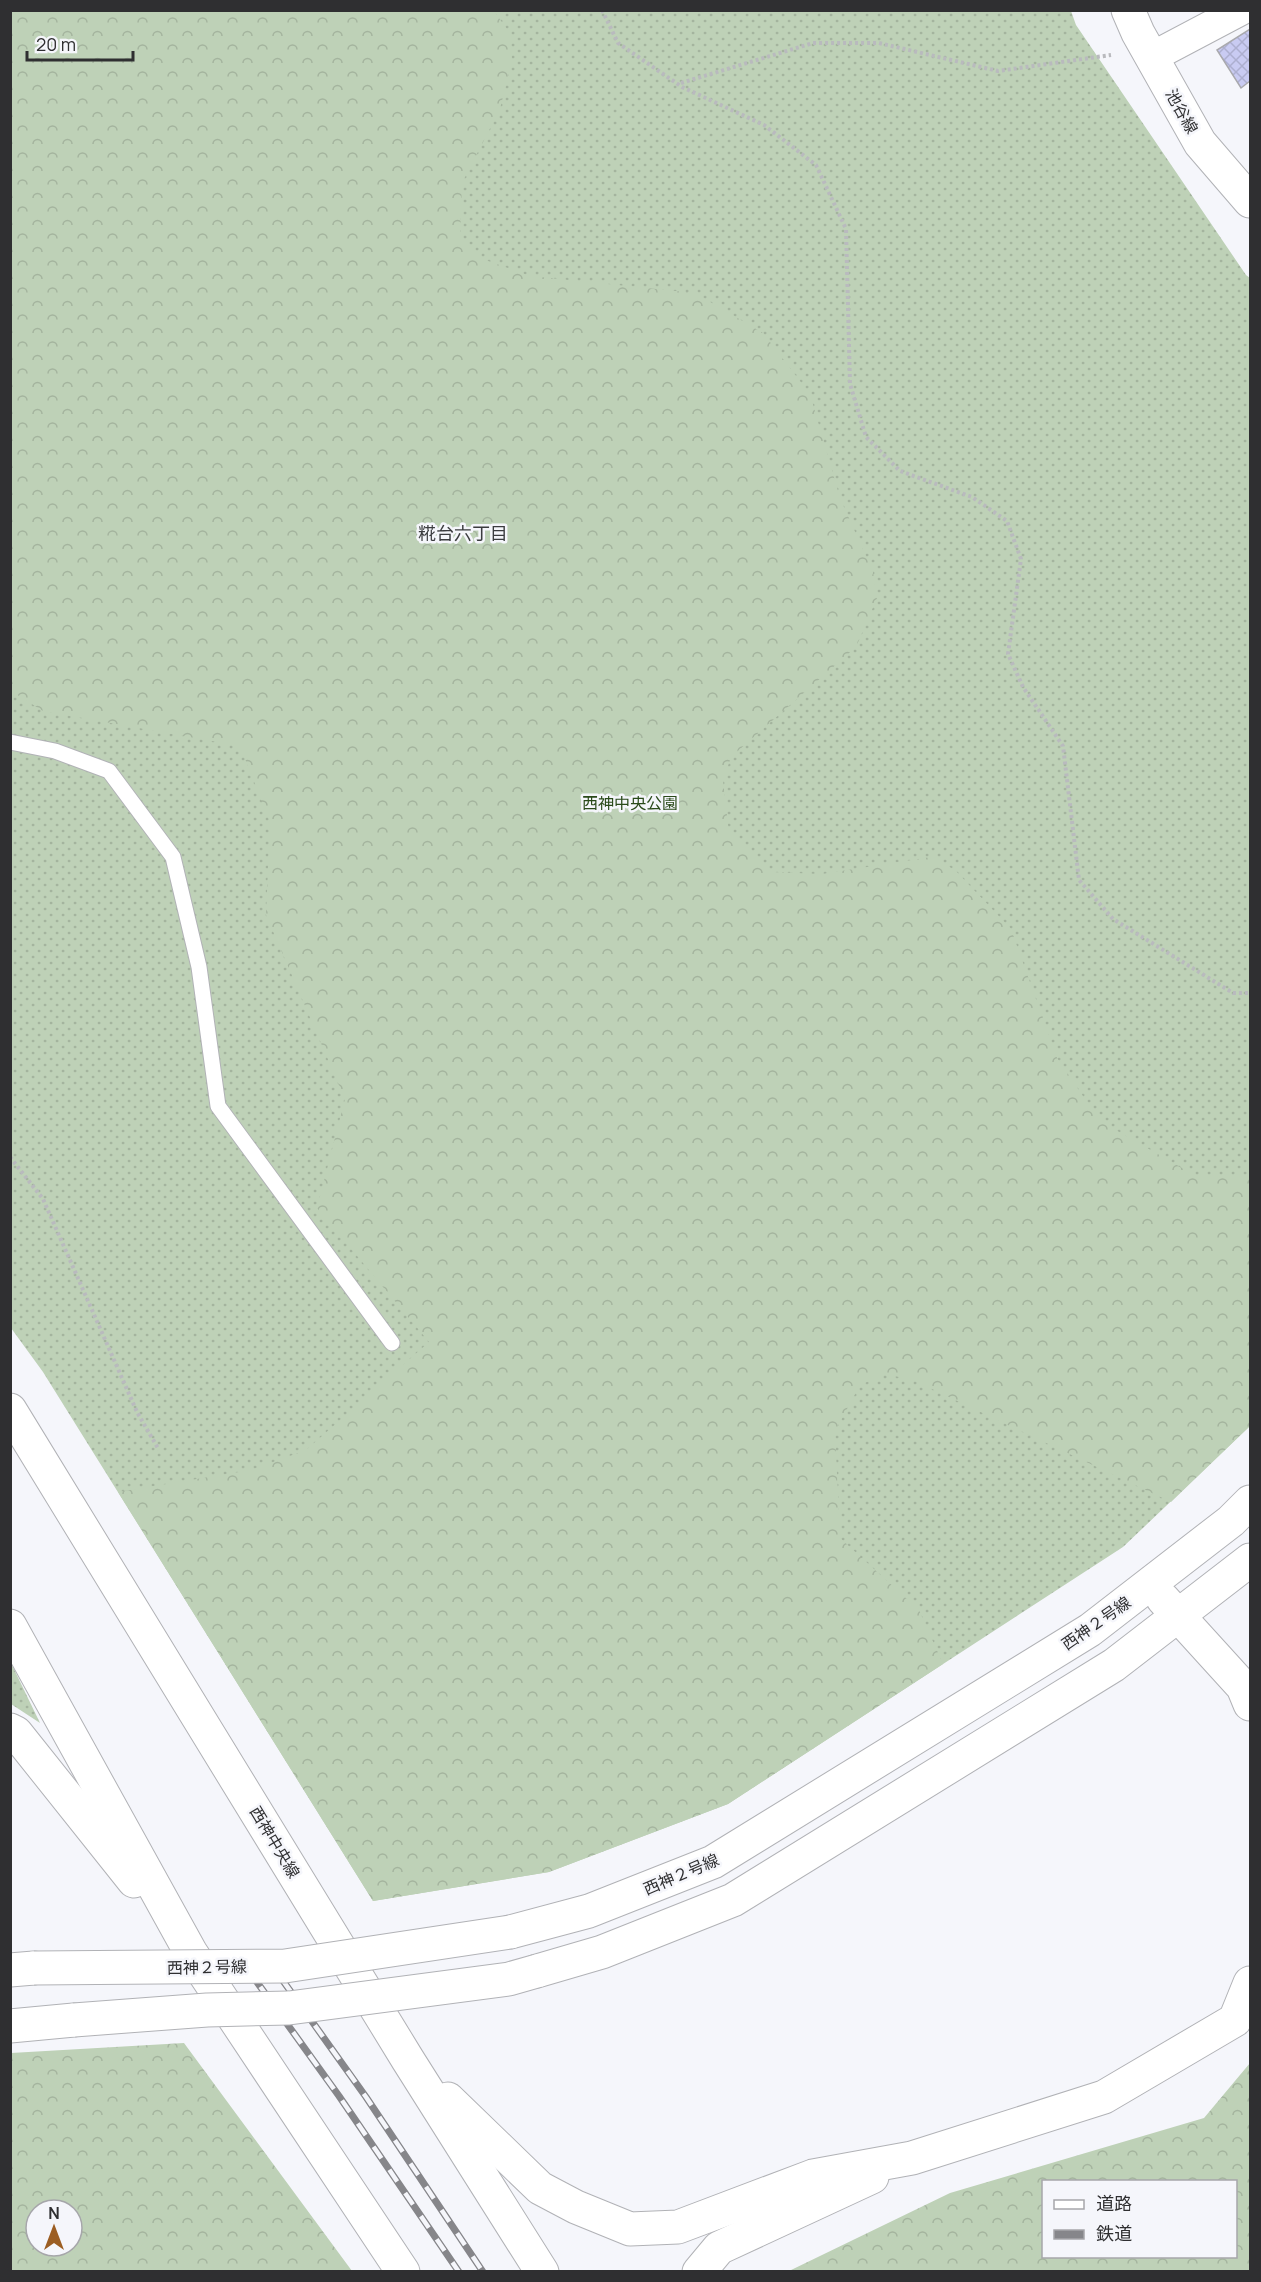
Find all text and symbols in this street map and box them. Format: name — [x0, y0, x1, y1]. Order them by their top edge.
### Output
scale bar — [27, 24, 134, 62]
text: 20 m — [36, 32, 76, 56]
street label: 池谷線 — [1161, 85, 1203, 137]
district label: 糀台六丁目 — [418, 521, 508, 545]
park label: 西神中央公園 — [582, 792, 678, 814]
street label: 西神２号線 — [1057, 1591, 1135, 1655]
street label: 西神中央線 — [245, 1802, 305, 1882]
street label: 西神２号線 — [640, 1848, 722, 1900]
street label: 西神２号線 — [167, 1955, 247, 1979]
legend — [1042, 2180, 1237, 2258]
text: 道路 — [1096, 2191, 1132, 2215]
north arrow — [24, 2198, 84, 2258]
text: N — [48, 2202, 60, 2224]
text: 鉄道 — [1096, 2221, 1132, 2245]

